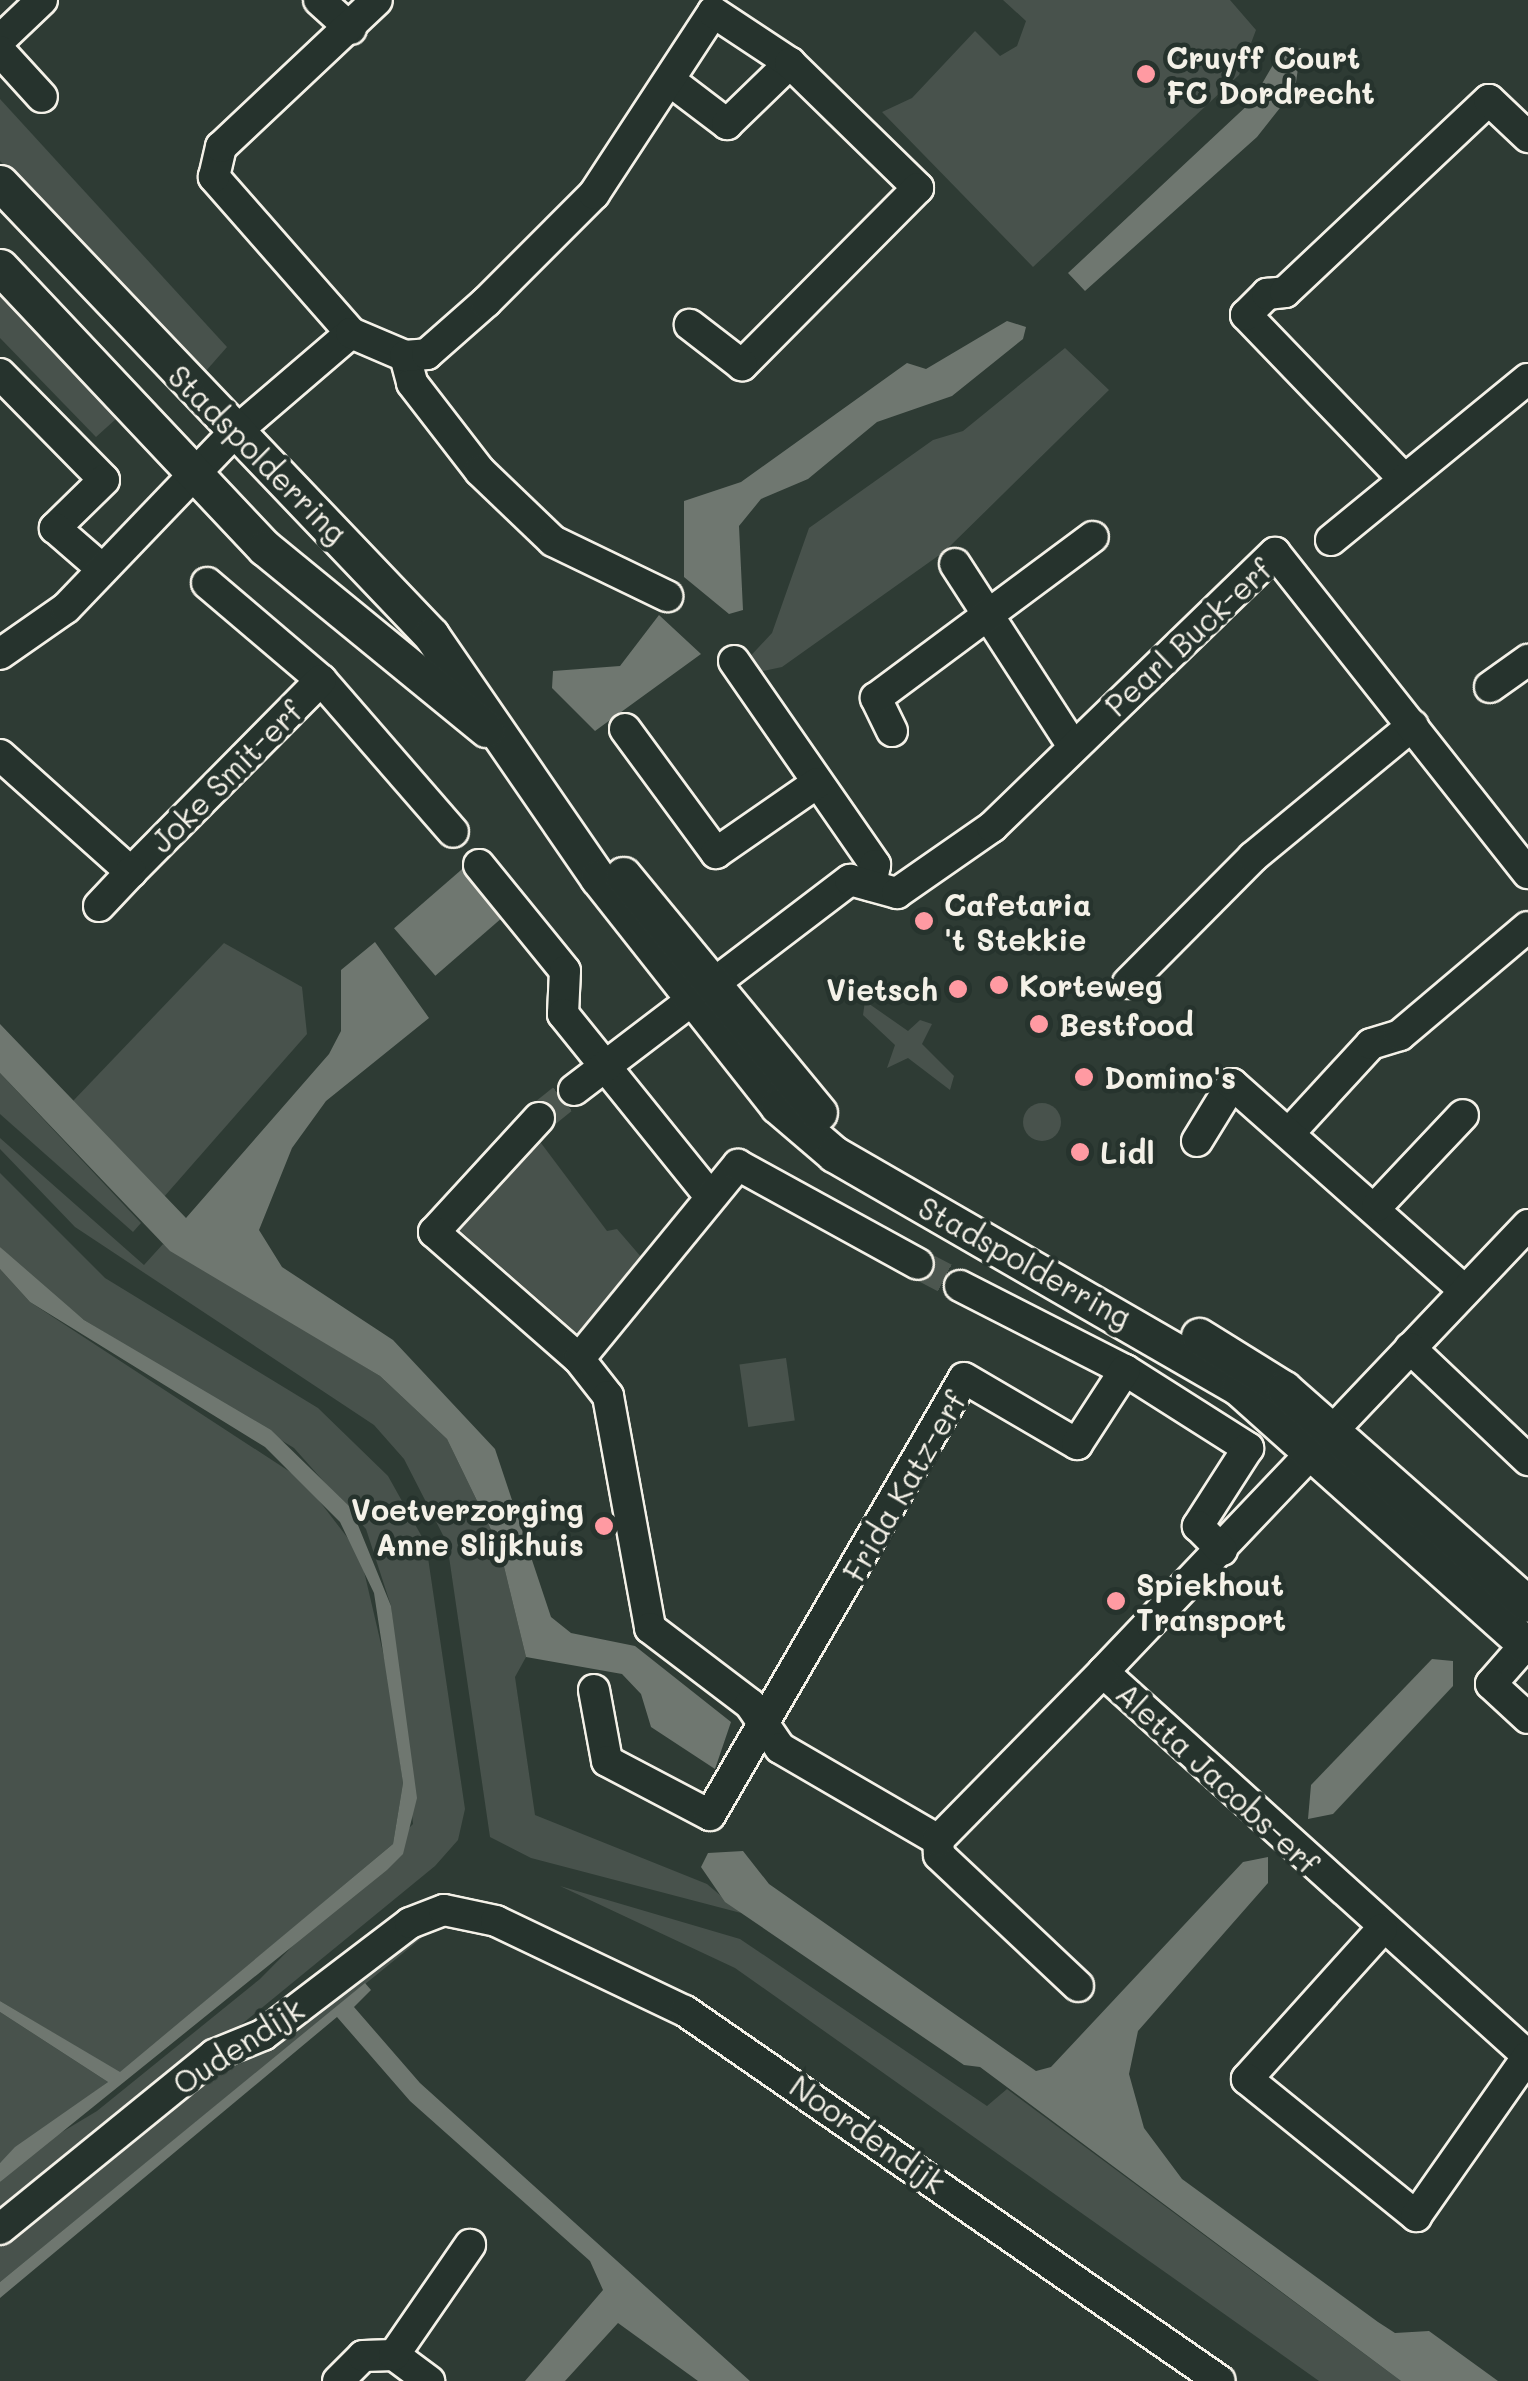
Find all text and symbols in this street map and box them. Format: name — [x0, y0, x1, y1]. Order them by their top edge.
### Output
place label: Cruyff Court FC Dordrecht — [1166, 39, 1375, 110]
marker: Cruyff Court FC Dordrecht — [1135, 63, 1157, 85]
street label: Stadspolderring — [161, 357, 355, 551]
street label: Pearl Buck-erf — [1097, 551, 1279, 723]
street label: Joke Smit-erf — [143, 693, 309, 859]
place label: Cafetaria 't Stekkie — [944, 886, 1091, 956]
marker: Cafetaria 't Stekkie — [913, 910, 935, 932]
place label: Korteweg — [1019, 967, 1163, 1003]
place label: Vietsch — [826, 971, 938, 1007]
marker: Korteweg — [988, 974, 1010, 996]
marker: Vietsch — [947, 978, 969, 1000]
place label: Bestfood — [1059, 1006, 1194, 1042]
marker: Bestfood — [1028, 1013, 1050, 1035]
place label: Domino's — [1104, 1059, 1236, 1095]
marker: Domino's — [1073, 1066, 1095, 1088]
place label: Lidl — [1100, 1134, 1155, 1170]
marker: Lidl — [1069, 1141, 1091, 1163]
street label: Stadspolderring — [913, 1189, 1137, 1335]
street label: Frida Katz-erf — [835, 1385, 973, 1587]
place label: Voetverzorging Anne Slijkhuis — [351, 1491, 584, 1562]
marker: Voetverzorging Anne Slijkhuis — [593, 1515, 615, 1537]
place label: Spiekhout Transport — [1136, 1566, 1286, 1636]
marker: Spiekhout Transport — [1105, 1590, 1127, 1612]
street label: Aletta Jacobs-erf — [1109, 1675, 1327, 1881]
street label: Oudendijk — [166, 1990, 310, 2102]
street label: Noordendijk — [783, 2067, 953, 2201]

